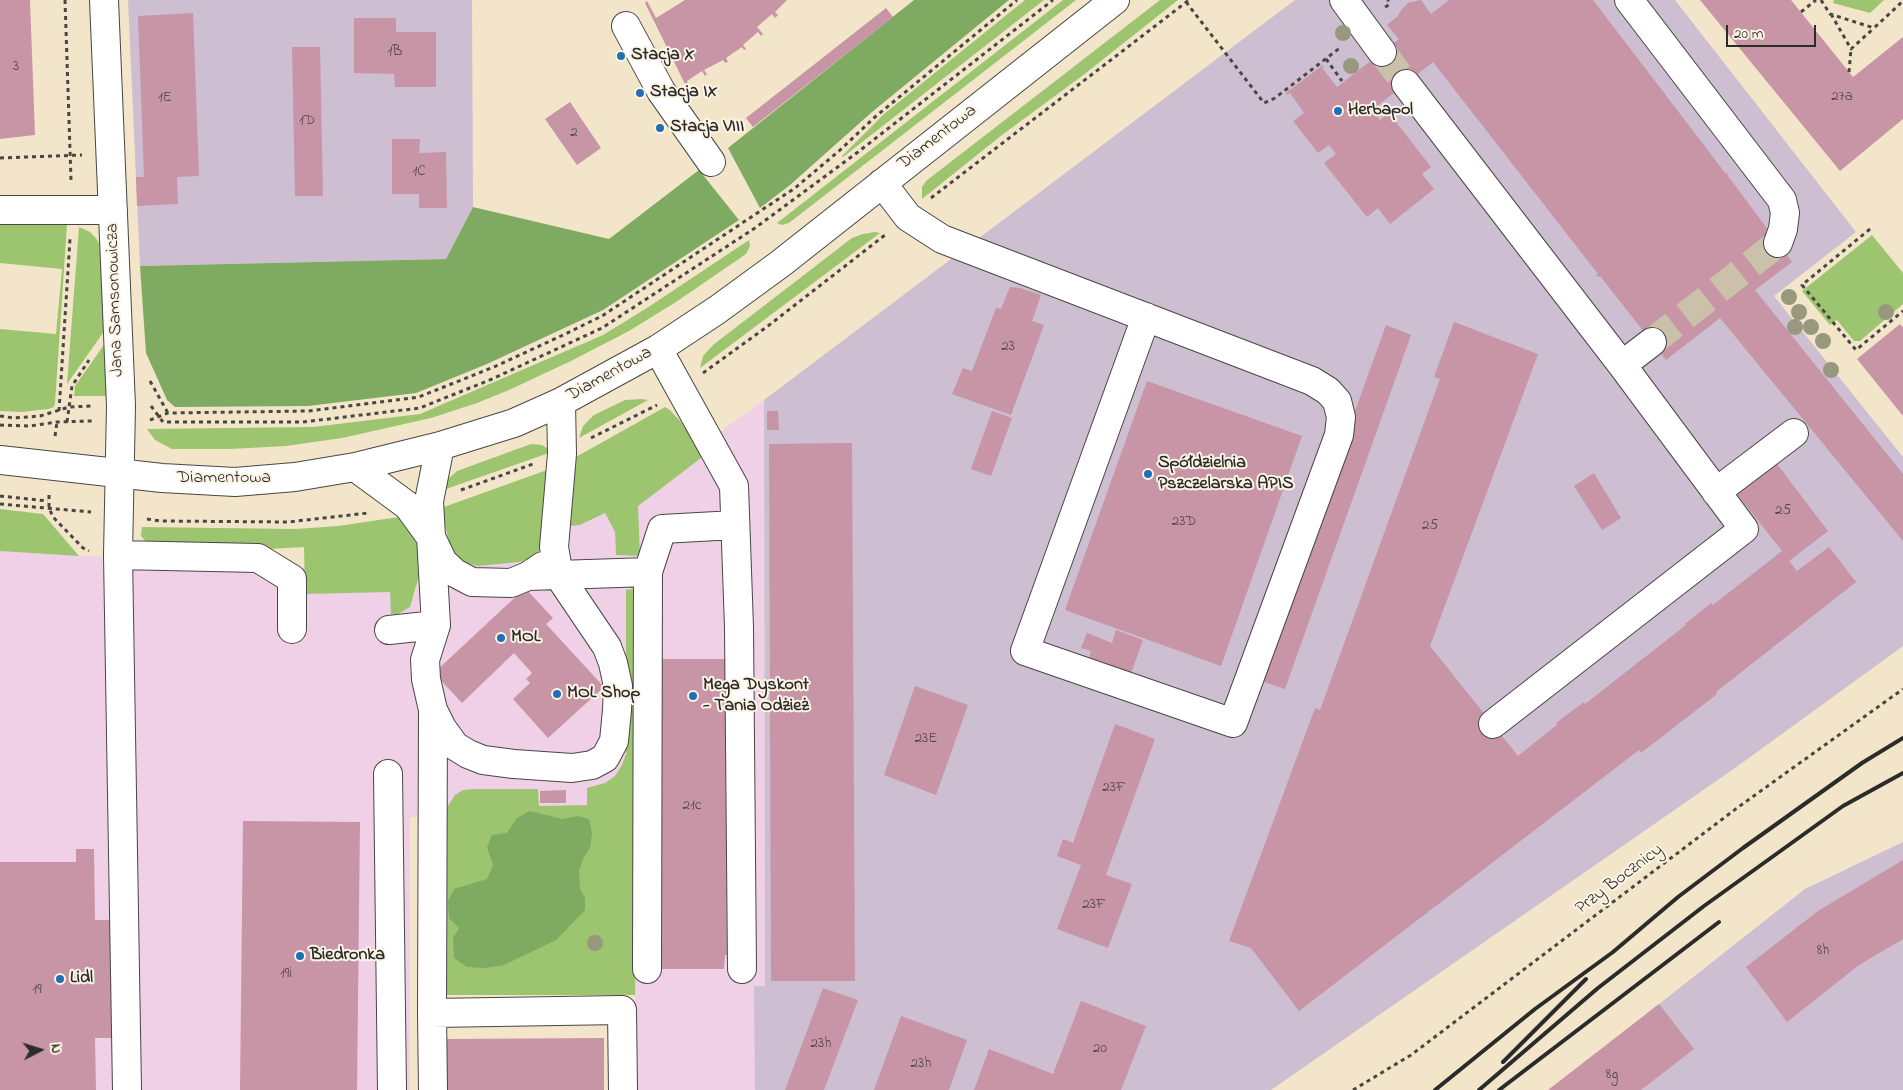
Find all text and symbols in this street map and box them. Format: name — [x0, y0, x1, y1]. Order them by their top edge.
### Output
scale bar — [1728, 15, 1818, 47]
text: 20 m — [1734, 23, 1763, 45]
house number: 1B — [388, 44, 402, 62]
place label: Stacja X — [631, 45, 695, 67]
marker: Stacja X — [615, 50, 627, 62]
house number: 3 — [13, 59, 19, 77]
place label: Stacja IX — [650, 82, 718, 104]
marker: Stacja IX — [634, 87, 646, 99]
house number: 27a — [1831, 89, 1853, 107]
house number: 1E — [158, 90, 172, 108]
place label: Herbapol — [1348, 100, 1413, 122]
street label: Diamentowa — [894, 101, 982, 175]
marker: Herbapol — [1332, 105, 1344, 117]
house number: 1D — [299, 113, 315, 131]
place label: Stacja VIII — [670, 117, 744, 139]
marker: Stacja VIII — [654, 122, 666, 134]
house number: 2 — [570, 125, 578, 143]
house number: 1C — [412, 164, 426, 182]
street label: Jana Samsonowicza — [103, 223, 129, 377]
house number: 23 — [1001, 339, 1015, 357]
street label: Diamentowa — [564, 343, 656, 407]
place label: Spółdzielnia Pszczelarska APIS — [1158, 453, 1293, 496]
street label: Diamentowa — [177, 468, 271, 490]
marker: Spółdzielnia Pszczelarska APIS — [1142, 468, 1154, 480]
house number: 25 — [1775, 503, 1791, 521]
house number: 23D — [1172, 514, 1196, 532]
house number: 25 — [1422, 518, 1438, 536]
place label: MOL — [511, 627, 540, 649]
marker: MOL — [495, 632, 507, 644]
place label: Mega Dyskont - Tania Odżież — [703, 675, 809, 718]
place label: MOL Shop — [567, 683, 640, 705]
marker: MOL Shop — [551, 688, 563, 700]
marker: Mega Dyskont - Tania Odżież — [687, 690, 699, 702]
house number: 23E — [915, 731, 937, 749]
house number: 23F — [1102, 780, 1126, 798]
house number: 21c — [683, 798, 701, 816]
street label: Przy Bocznicy — [1572, 840, 1668, 920]
house number: 23F — [1082, 897, 1106, 915]
house number: 8h — [1817, 943, 1829, 961]
place label: Biedronka — [310, 945, 385, 967]
marker: Biedronka — [294, 950, 306, 962]
house number: 19i — [280, 966, 292, 984]
place label: Lidl — [70, 968, 93, 990]
marker: Lidl — [54, 973, 66, 985]
house number: 19 — [32, 982, 42, 1000]
north arrow — [15, 1025, 65, 1075]
house number: 23h — [811, 1036, 831, 1054]
house number: 20 — [1093, 1041, 1107, 1059]
text: N — [45, 1043, 66, 1054]
house number: 23h — [911, 1056, 931, 1074]
house number: 8g — [1606, 1067, 1618, 1085]

